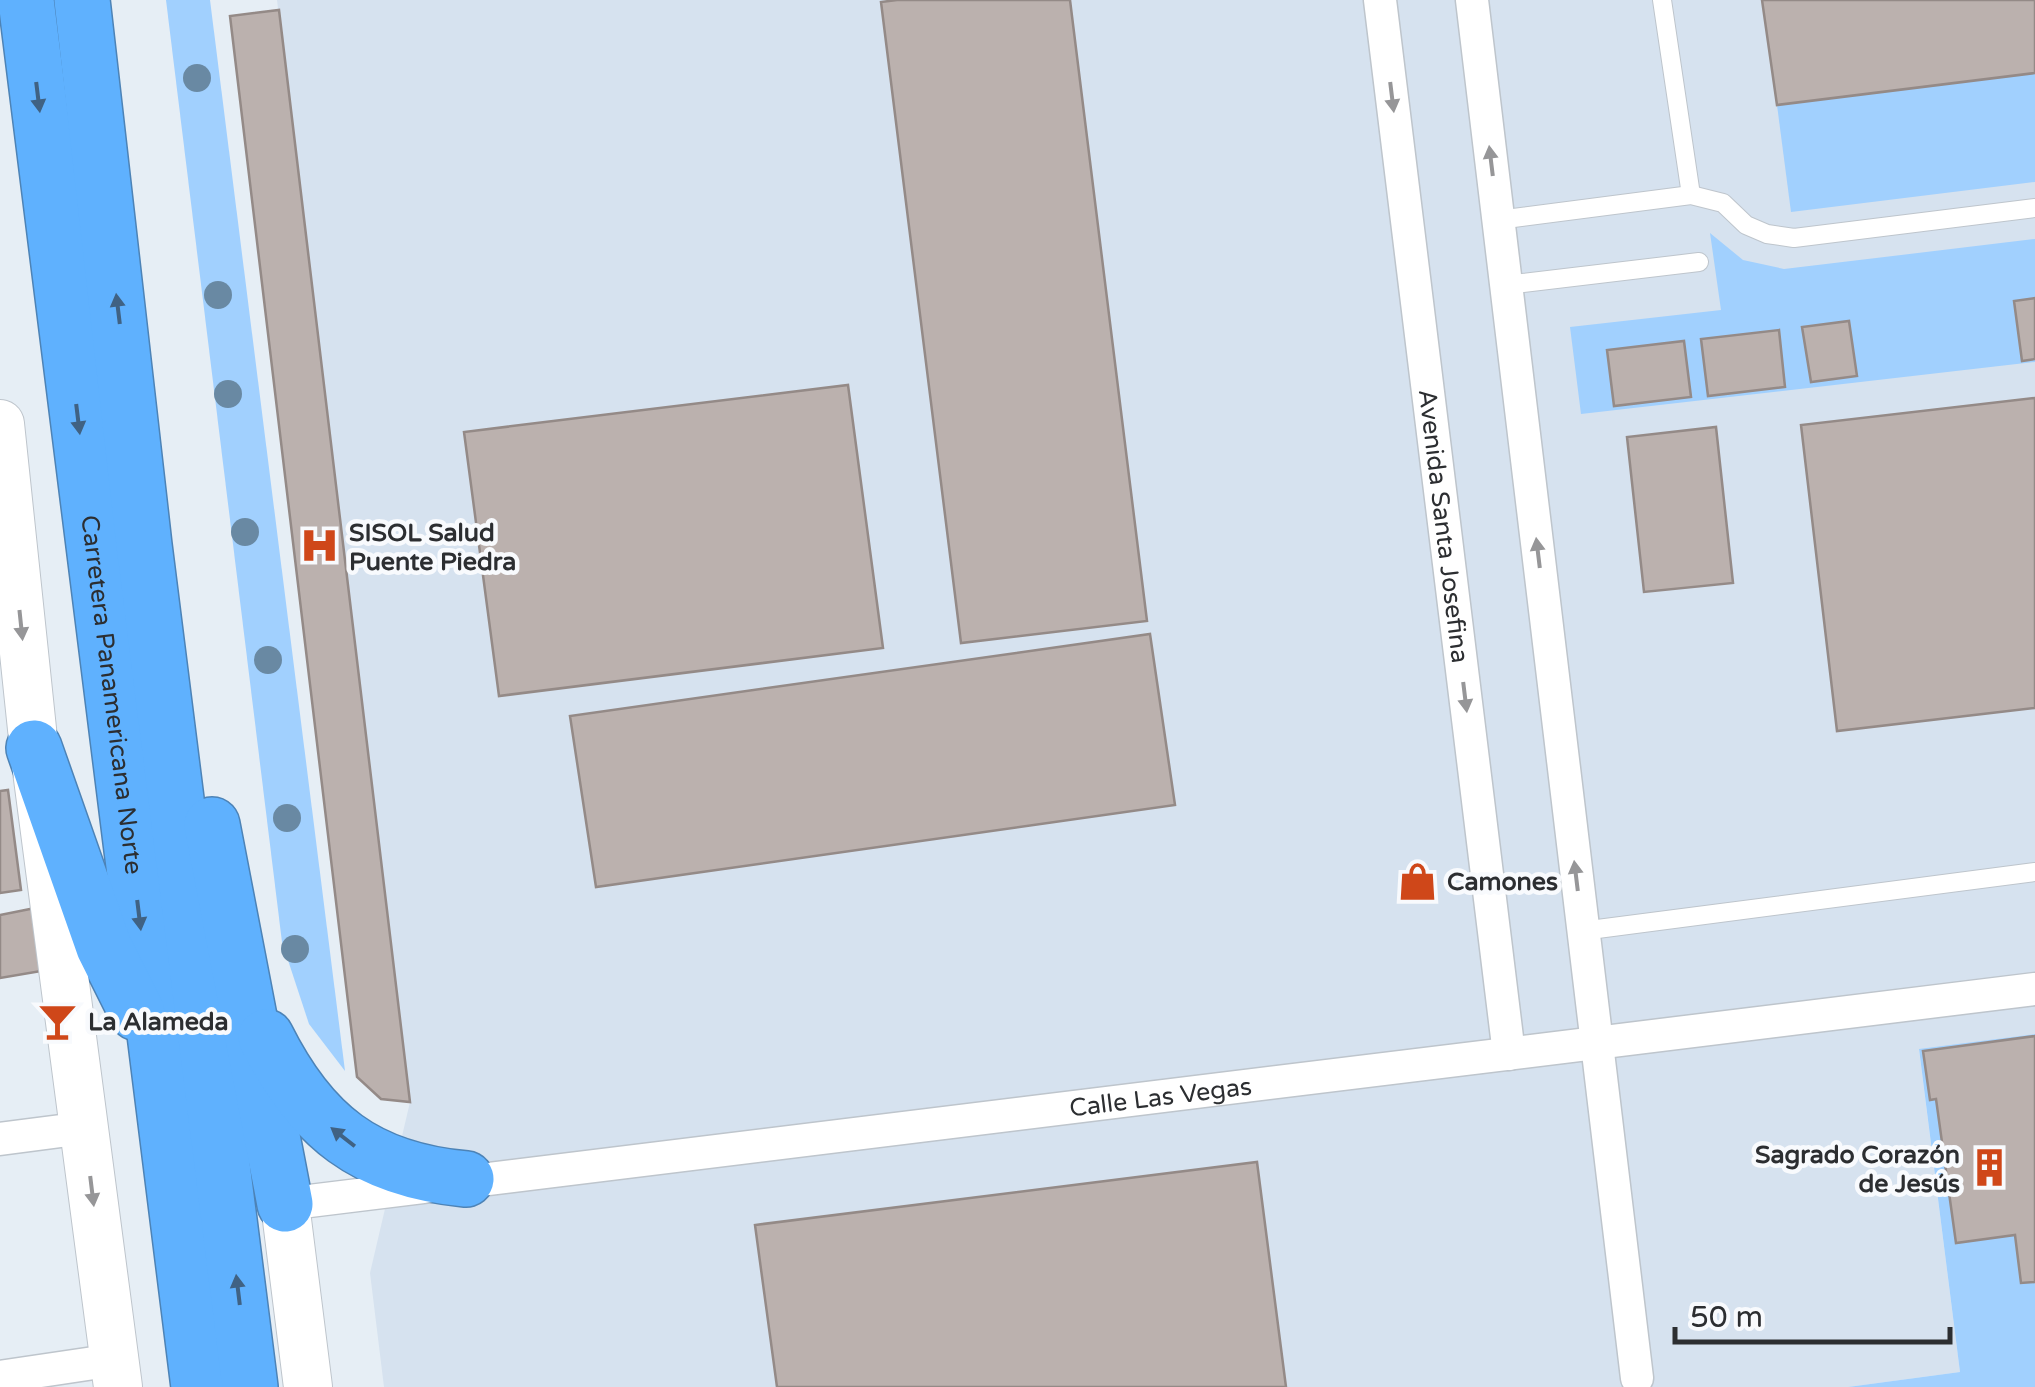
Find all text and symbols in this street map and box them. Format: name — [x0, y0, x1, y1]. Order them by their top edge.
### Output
one-way arrow — [30, 81, 46, 113]
one-way arrow — [1384, 81, 1400, 113]
one-way arrow — [1483, 145, 1499, 176]
one-way arrow — [110, 293, 126, 325]
street label: Avenida Santa Josefina — [1412, 388, 1475, 665]
one-way arrow — [70, 404, 86, 436]
street label: Carretera Panamericana Norte — [74, 513, 149, 876]
place label: SISOL Salud Puente Piedra — [349, 518, 516, 577]
hospital icon: SISOL Salud Puente Piedra — [298, 525, 340, 567]
one-way arrow — [1530, 537, 1546, 569]
one-way arrow — [14, 610, 30, 642]
one-way arrow — [1457, 682, 1473, 714]
shop icon: Camones — [1396, 860, 1438, 902]
one-way arrow — [1568, 860, 1584, 891]
place label: Camones — [1447, 867, 1558, 897]
one-way arrow — [132, 900, 148, 932]
bar icon: La Alameda — [37, 1000, 79, 1042]
place label: La Alameda — [88, 1007, 229, 1037]
street label: Calle Las Vegas — [1068, 1071, 1253, 1124]
one-way arrow — [330, 1127, 356, 1148]
place label: Sagrado Corazón de Jesús — [1755, 1140, 1960, 1199]
building icon: Sagrado Corazón de Jesús — [1969, 1147, 2011, 1189]
one-way arrow — [85, 1176, 101, 1208]
one-way arrow — [229, 1274, 245, 1306]
scale bar — [1675, 1282, 1950, 1344]
text: 50 m — [1690, 1299, 1763, 1336]

